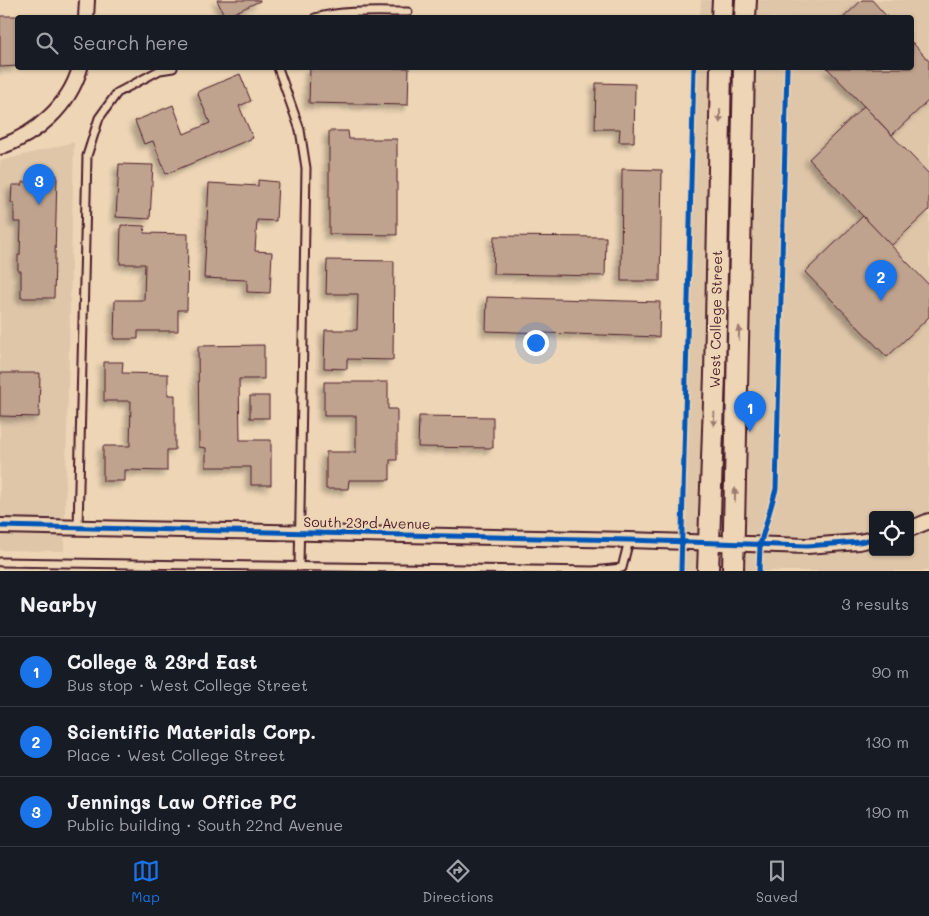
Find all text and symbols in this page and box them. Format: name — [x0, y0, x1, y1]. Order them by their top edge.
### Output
search box — [15, 15, 914, 70]
icon: search — [33, 29, 61, 57]
text: Search here — [73, 30, 189, 55]
one-way arrow — [716, 108, 724, 124]
pin: 3 — [23, 164, 55, 205]
street label: West College Street — [705, 250, 726, 388]
pin: 2 — [865, 260, 897, 301]
one-way arrow — [735, 325, 743, 341]
your location — [523, 330, 549, 356]
pin: 1 — [734, 391, 766, 432]
one-way arrow — [710, 411, 718, 427]
one-way arrow — [731, 487, 739, 503]
map controls — [869, 511, 914, 556]
button: locate — [869, 511, 914, 556]
street label: South 23rd Avenue — [303, 512, 431, 533]
text: Nearby — [20, 590, 97, 617]
text: 3 results — [841, 593, 909, 614]
text: College & 23rd East — [67, 649, 257, 674]
text: 1 — [32, 661, 40, 682]
text: 90 m — [872, 661, 909, 682]
text: Bus stop · West College Street — [67, 674, 308, 695]
text: Scientific Materials Corp. — [67, 719, 316, 744]
text: 2 — [32, 731, 40, 752]
text: 130 m — [865, 731, 909, 752]
text: Place · West College Street — [67, 744, 285, 765]
text: Jennings Law Office PC — [67, 789, 297, 814]
text: 3 — [31, 801, 41, 822]
text: 190 m — [865, 801, 909, 822]
text: Public building · South 22nd Avenue — [67, 814, 343, 835]
tab: Map — [131, 857, 160, 906]
tab: Directions — [422, 857, 494, 906]
tab: Saved — [756, 857, 798, 906]

